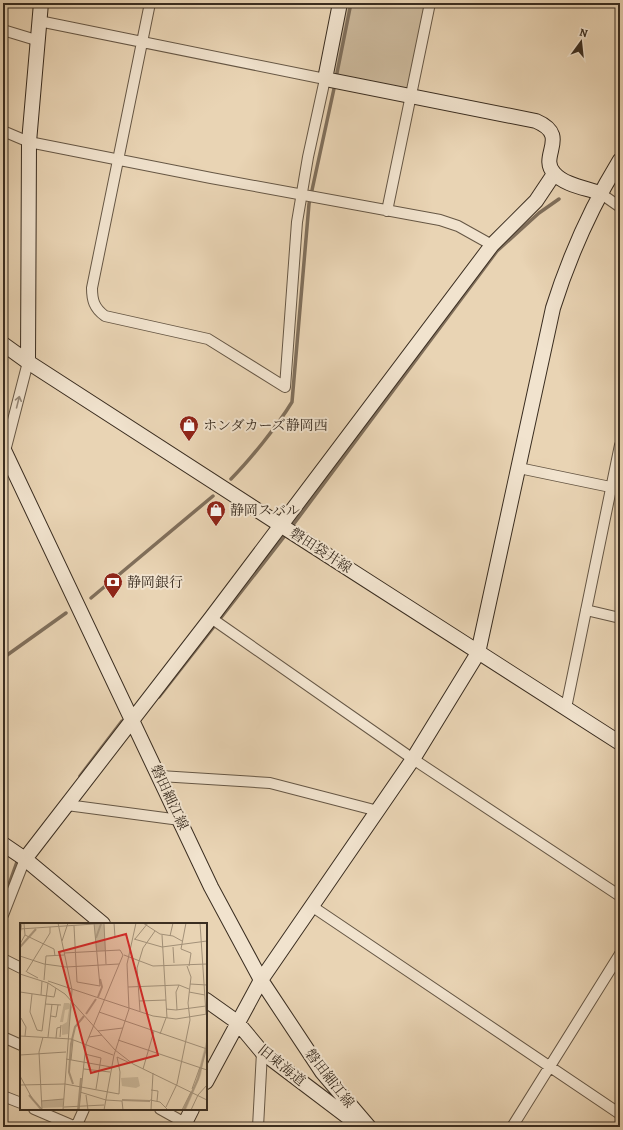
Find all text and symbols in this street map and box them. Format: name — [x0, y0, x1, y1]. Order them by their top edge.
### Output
north arrow — [561, 22, 601, 62]
text: N — [578, 25, 589, 41]
one-way arrow — [15, 395, 23, 408]
shop icon: ホンダカーズ静岡西 — [178, 414, 200, 442]
place label: ホンダカーズ静岡西 — [203, 416, 328, 435]
shop icon: 静岡スバル — [205, 499, 227, 527]
place label: 静岡スバル — [230, 501, 300, 520]
street label: 磐田袋井線 — [286, 523, 355, 577]
bank icon: 静岡銀行 — [102, 571, 124, 599]
place label: 静岡銀行 — [127, 573, 183, 592]
street label: 磐田細江線 — [146, 761, 193, 833]
inset map — [20, 923, 207, 1110]
street label: 旧東海道 — [254, 1040, 309, 1090]
street label: 磐田細江線 — [301, 1045, 359, 1112]

